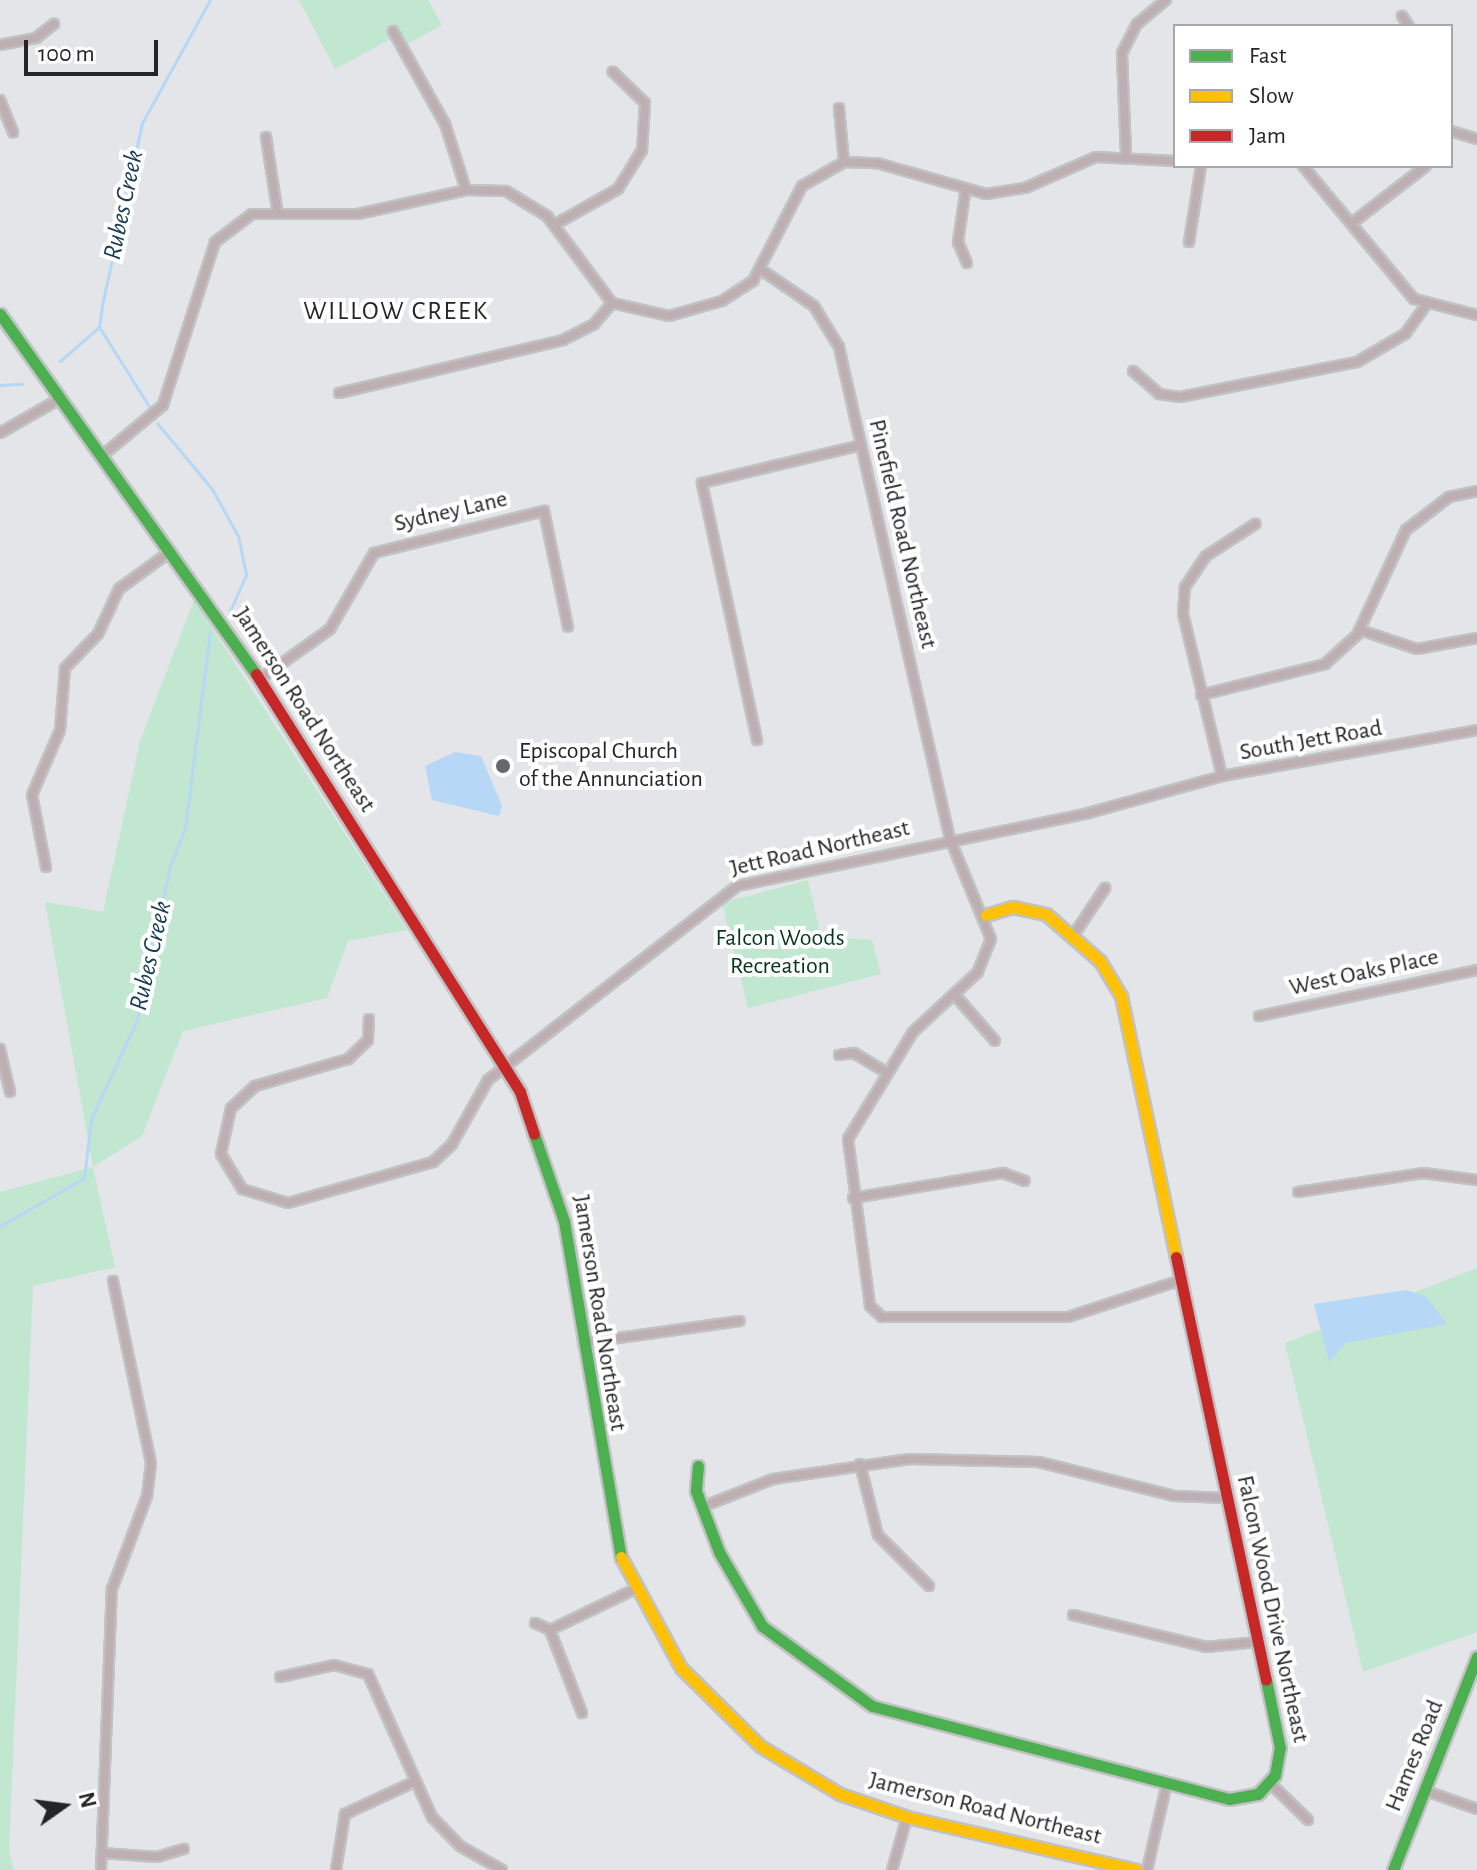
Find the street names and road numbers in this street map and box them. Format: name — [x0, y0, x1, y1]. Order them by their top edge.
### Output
street label: Pinefield Road Northeast — [862, 417, 942, 651]
street label: Sydney Lane — [392, 485, 510, 539]
street label: Jamerson Road Northeast — [227, 602, 381, 818]
street label: South Jett Road — [1238, 714, 1384, 768]
street label: Jett Road Northeast — [728, 814, 912, 884]
street label: West Oaks Place — [1287, 943, 1441, 1003]
street label: Jamerson Road Northeast — [566, 1193, 632, 1433]
street label: Falcon Wood Drive Northeast — [1230, 1473, 1314, 1745]
street label: Hames Road — [1380, 1696, 1450, 1816]
street label: Jamerson Road Northeast — [866, 1766, 1104, 1852]

